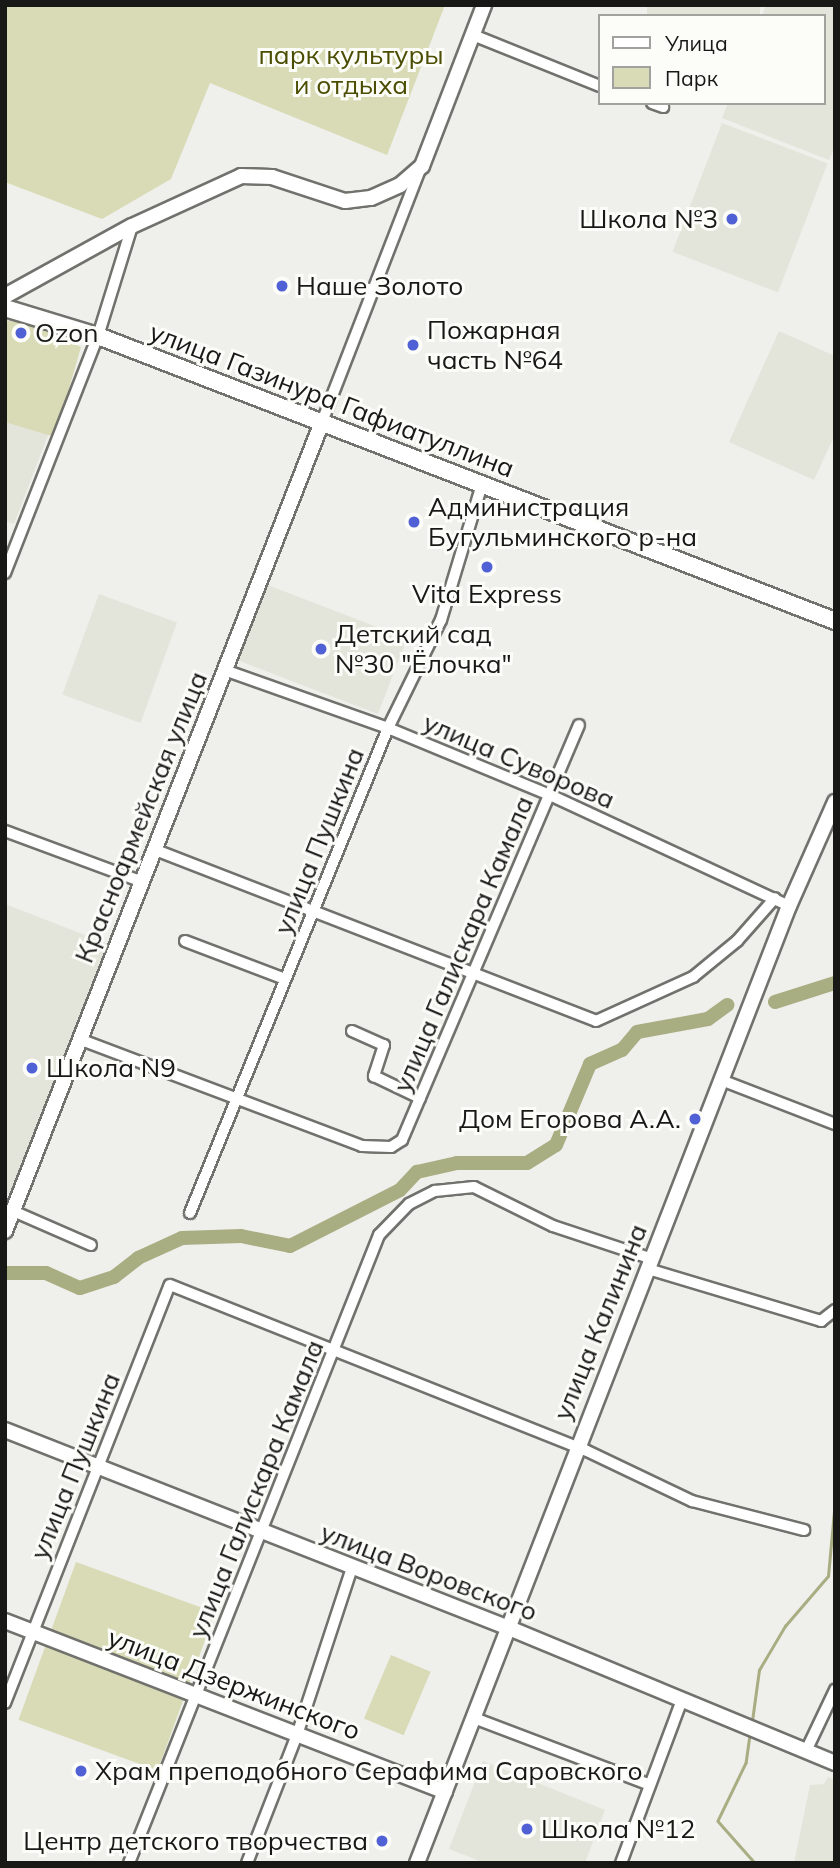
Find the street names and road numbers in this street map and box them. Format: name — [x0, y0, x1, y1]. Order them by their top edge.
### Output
street label: улица Газинура Гафиатуллина — [145, 316, 519, 484]
street label: Красноармейская улица — [68, 667, 214, 967]
street label: улица Суворова — [419, 707, 619, 815]
street label: улица Пушкина — [267, 743, 371, 939]
street label: улица Галискара Камала — [386, 791, 540, 1097]
street label: улица Калинина — [546, 1219, 654, 1425]
street label: улица Галискара Камала — [182, 1335, 330, 1643]
street label: улица Пушкина — [23, 1368, 127, 1564]
street label: улица Воровского — [316, 1516, 542, 1628]
street label: улица Дзержинского — [103, 1621, 365, 1747]

